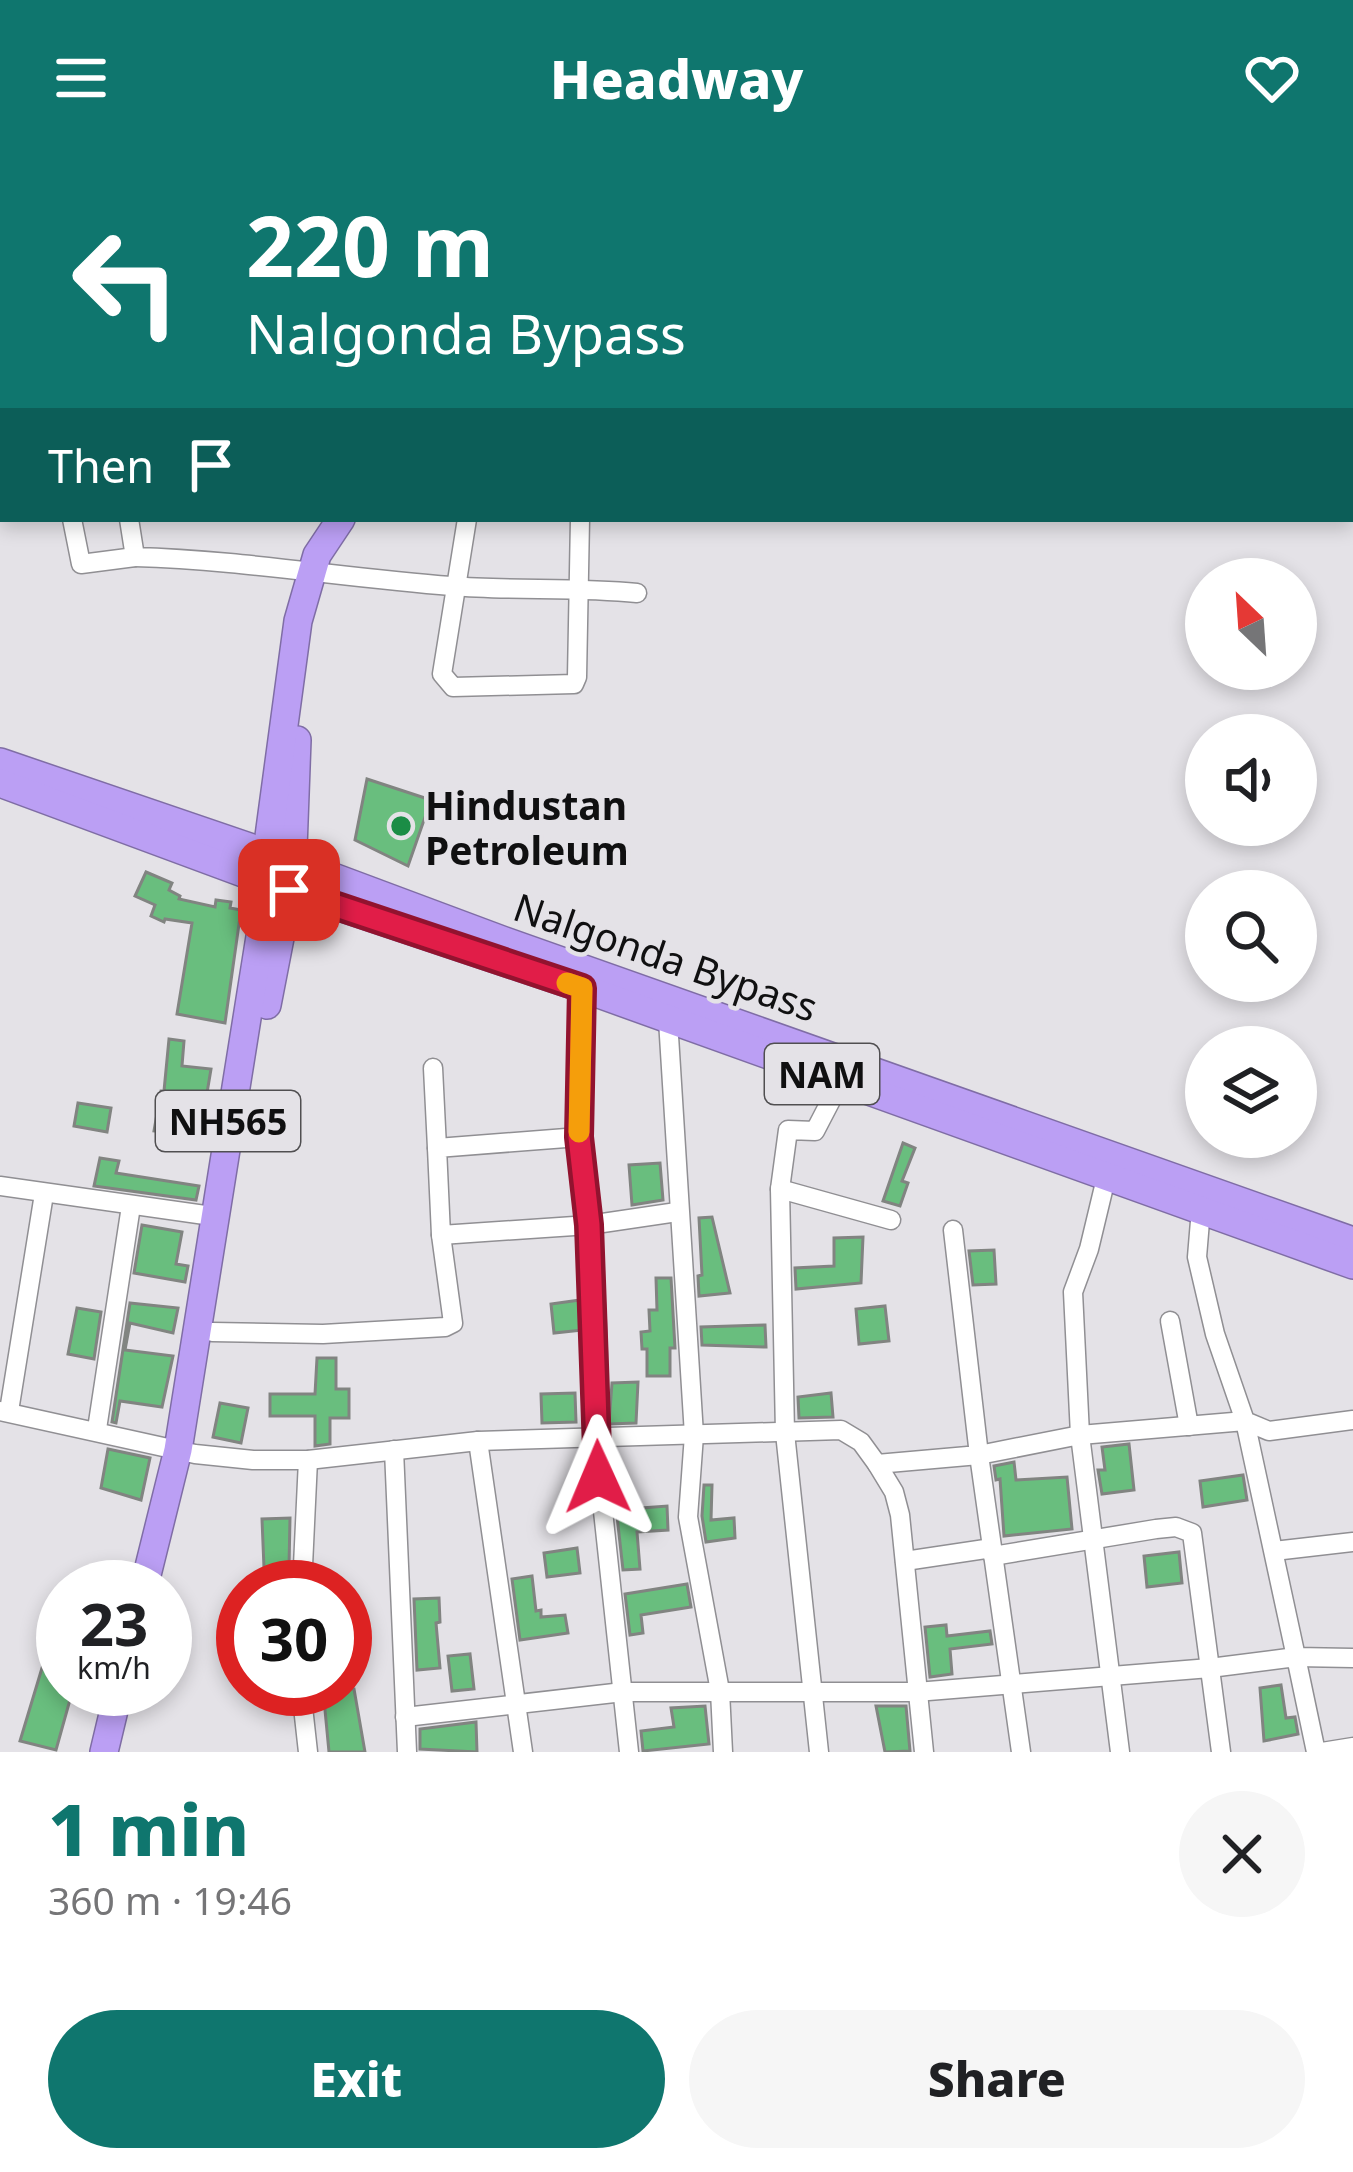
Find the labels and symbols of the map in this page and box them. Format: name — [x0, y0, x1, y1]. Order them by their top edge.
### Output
north arrow — [1185, 558, 1317, 690]
place label: Hindustan Petroleum — [425, 778, 629, 876]
marker: Hindustan Petroleum — [388, 813, 414, 839]
pin — [238, 839, 340, 941]
street label: Nalgonda Bypass — [507, 879, 825, 1033]
road number: NAM — [765, 1044, 879, 1104]
road number: NH565 — [156, 1091, 300, 1151]
position arrow — [535, 1414, 661, 1540]
speed limit sign: 30 — [216, 1560, 372, 1716]

